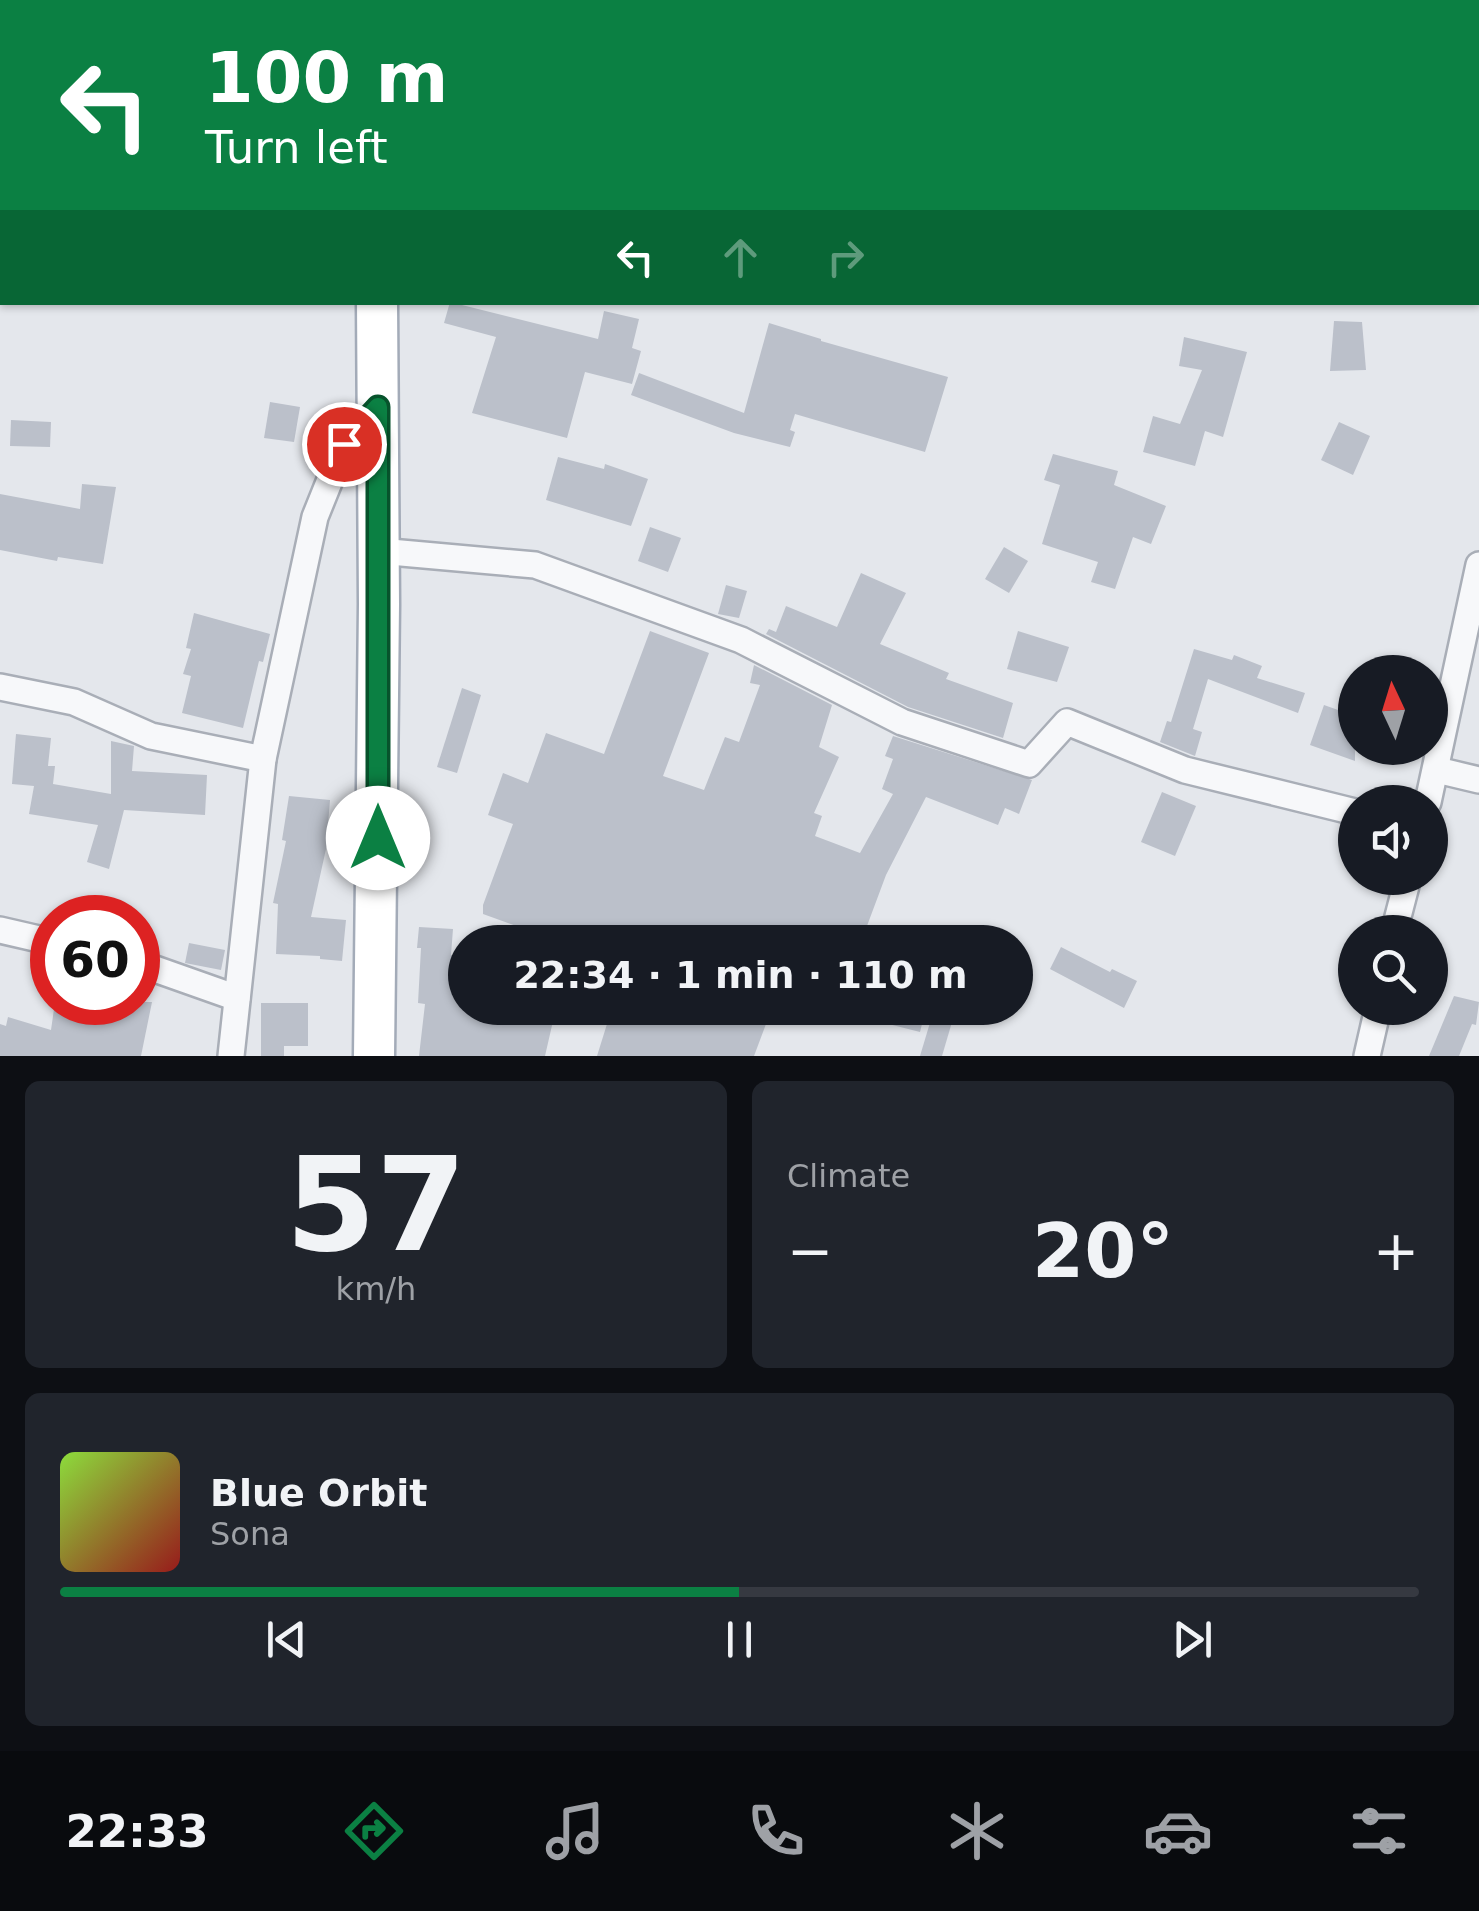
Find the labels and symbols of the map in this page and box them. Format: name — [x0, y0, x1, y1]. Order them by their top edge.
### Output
pin — [302, 402, 387, 487]
north arrow — [1338, 655, 1448, 765]
position arrow — [326, 786, 430, 890]
speed limit sign: 60 — [30, 895, 160, 1025]

